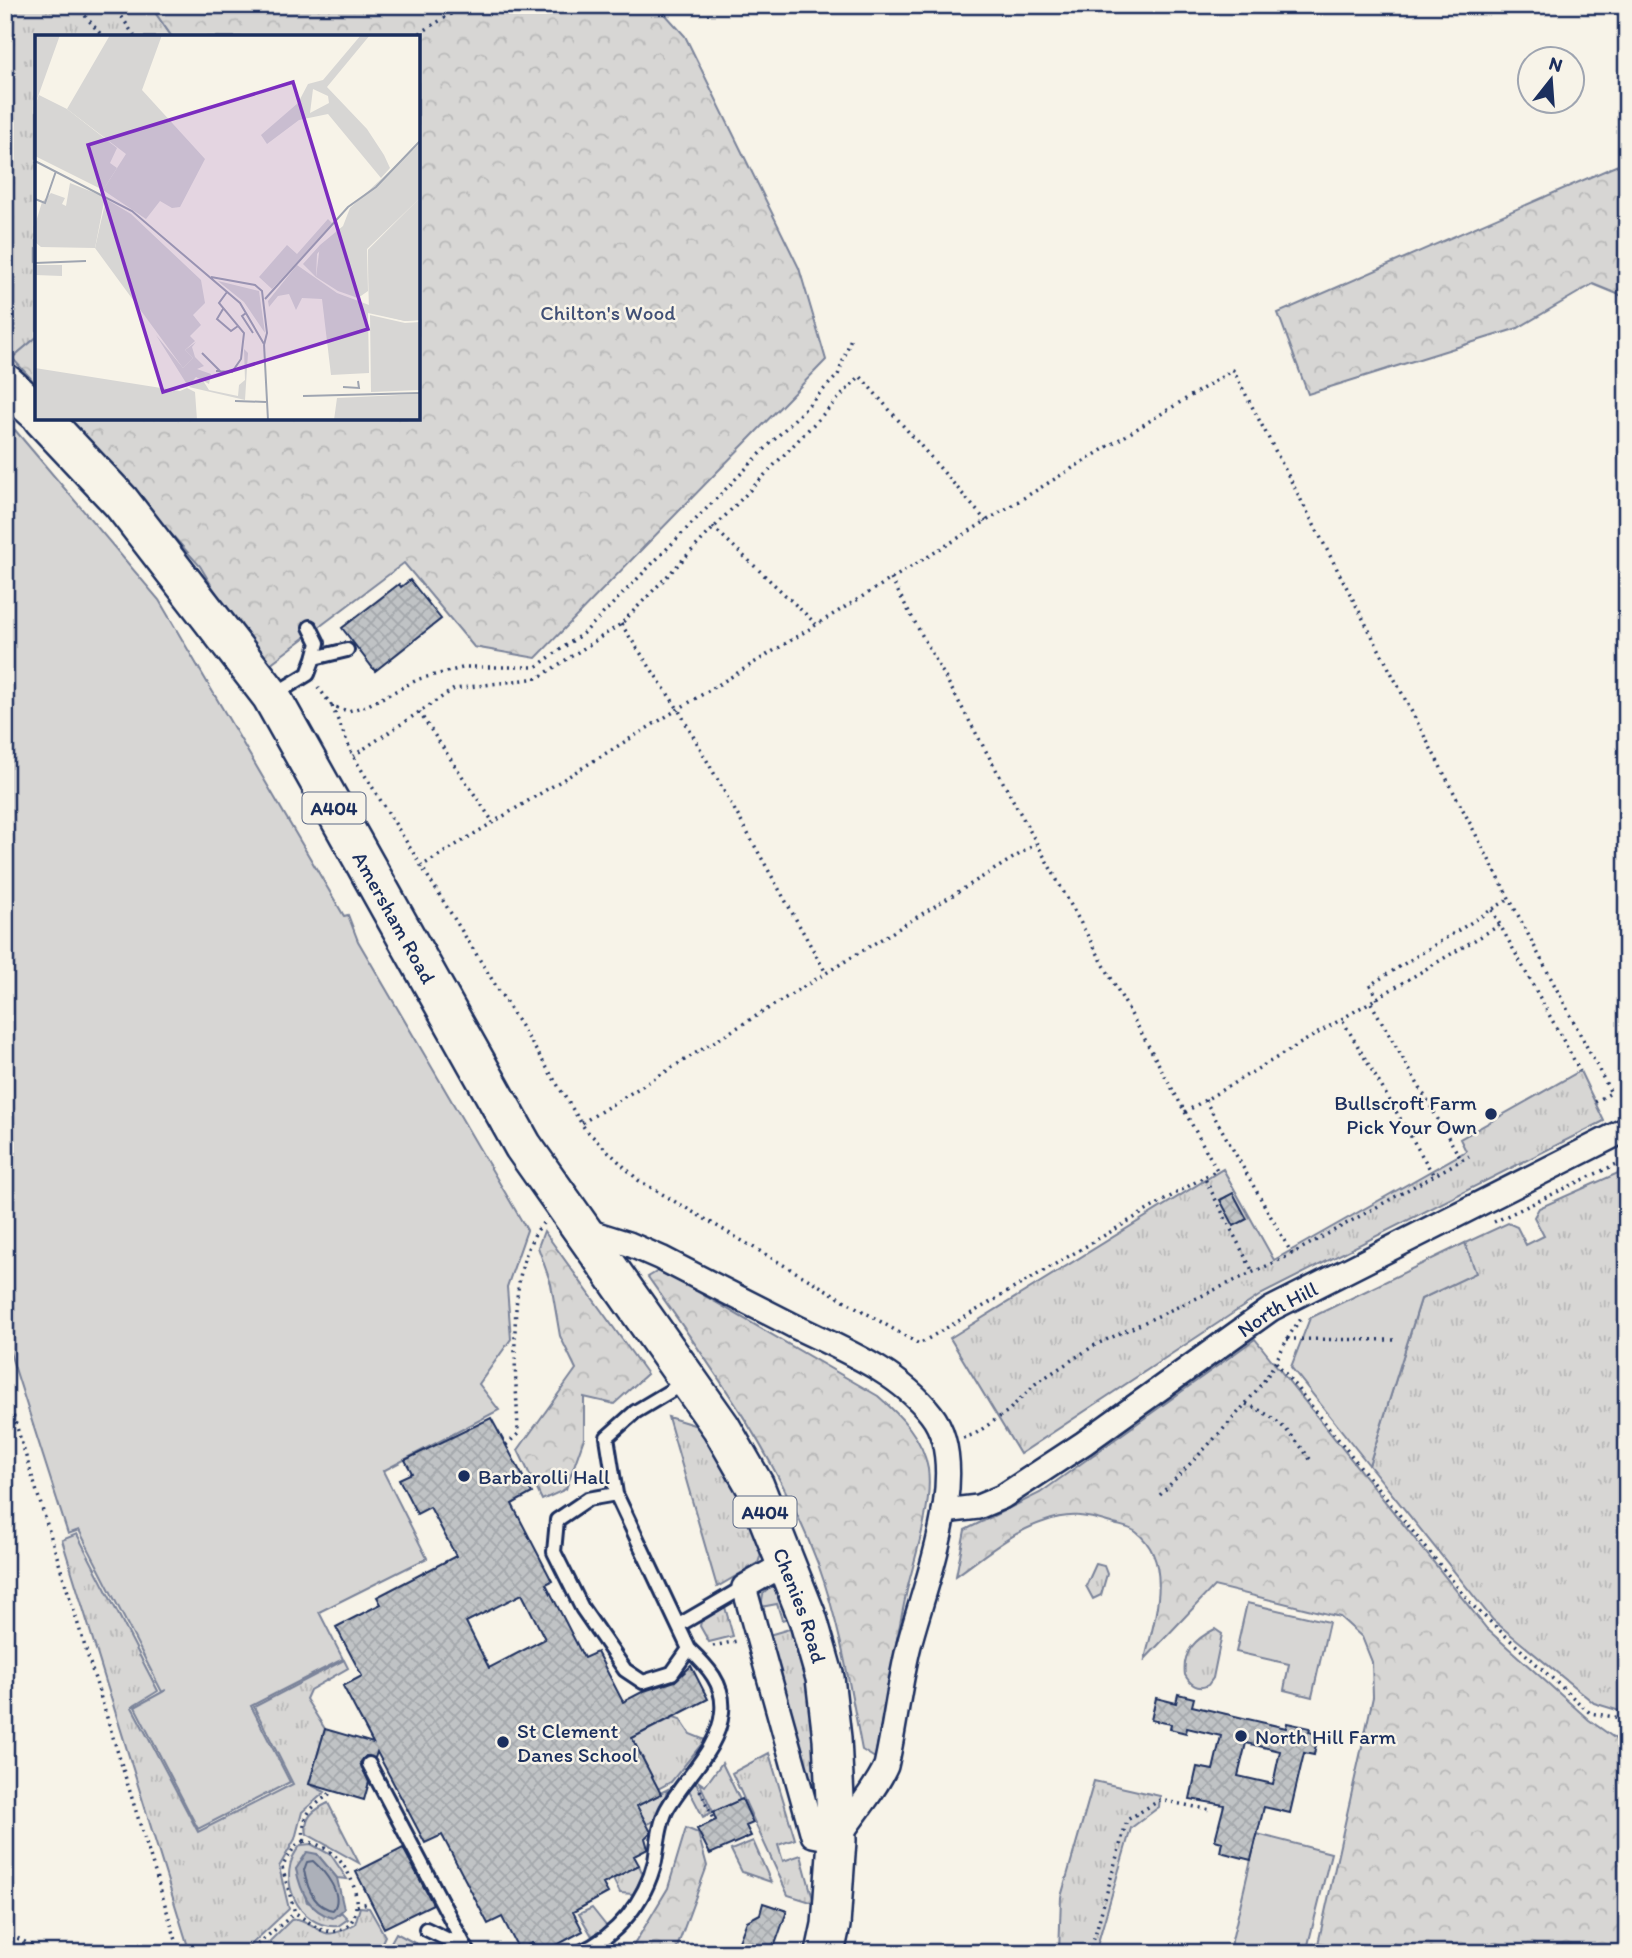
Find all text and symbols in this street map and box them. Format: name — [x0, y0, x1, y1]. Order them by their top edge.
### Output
inset map — [35, 35, 420, 420]
north arrow — [1516, 46, 1586, 116]
text: N — [1546, 51, 1565, 77]
park label: Chilton's Wood — [540, 300, 676, 325]
road number: A404 — [302, 792, 366, 824]
street label: Amersham Road — [348, 847, 442, 988]
place label: Bullscroft Farm Pick Your Own — [1334, 1090, 1477, 1139]
marker: Bullscroft Farm Pick Your Own — [1483, 1106, 1499, 1122]
street label: North Hill — [1232, 1275, 1321, 1342]
place label: Barbarolli Hall — [478, 1464, 610, 1489]
marker: Barbarolli Hall — [456, 1468, 472, 1484]
road number: A404 — [734, 1496, 796, 1528]
street label: Chenies Road — [768, 1544, 833, 1666]
place label: St Clement Danes School — [517, 1718, 638, 1767]
place label: North Hill Farm — [1255, 1724, 1396, 1749]
marker: North Hill Farm — [1233, 1728, 1249, 1744]
marker: St Clement Danes School — [495, 1734, 511, 1750]

